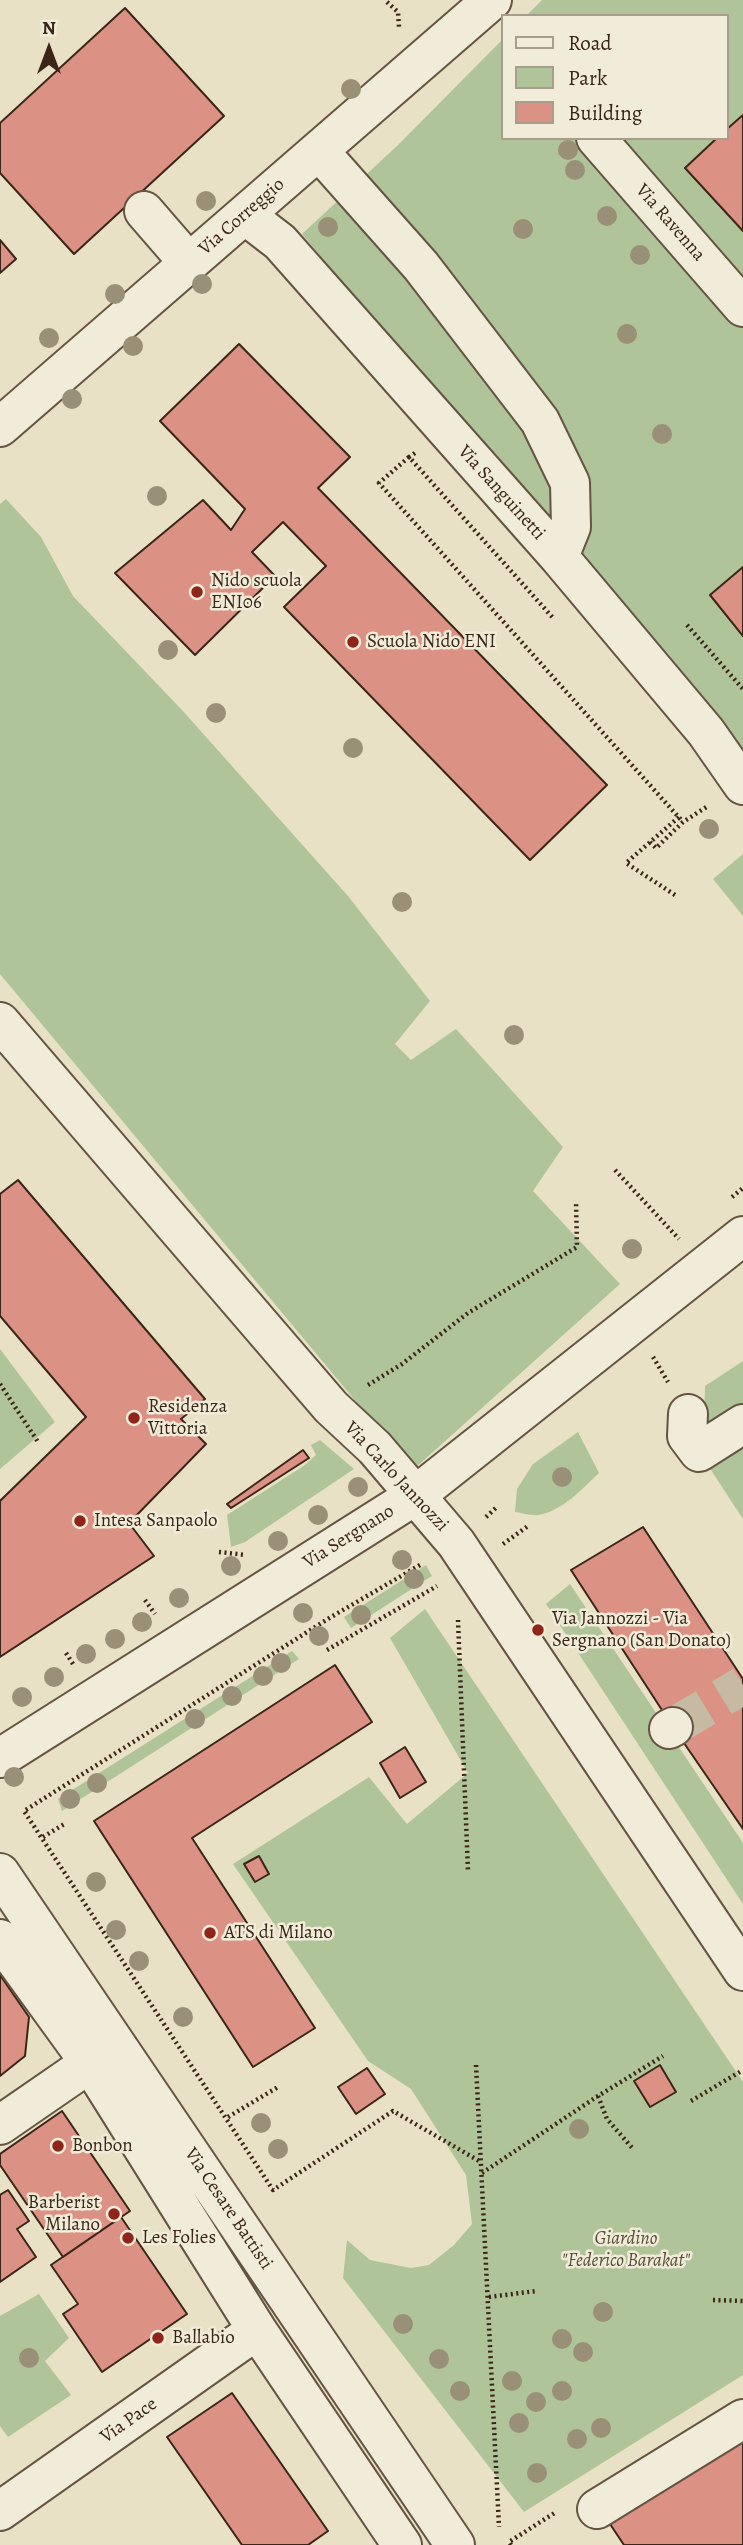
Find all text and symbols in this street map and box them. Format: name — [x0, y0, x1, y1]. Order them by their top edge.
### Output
north arrow — [14, 14, 84, 84]
legend — [502, 14, 729, 140]
text: N — [42, 15, 56, 41]
text: Road — [568, 29, 612, 57]
text: Park — [568, 64, 607, 92]
text: Building — [568, 99, 642, 127]
street label: Via Correggio — [194, 174, 290, 260]
street label: Via Ravenna — [630, 180, 710, 266]
street label: Via Sanguinetti — [452, 441, 550, 545]
place label: Nido scuola ENI06 — [211, 570, 302, 614]
marker: Nido scuola ENI06 — [189, 584, 205, 600]
place label: Scuola Nido ENI — [367, 631, 496, 653]
marker: Scuola Nido ENI — [345, 634, 361, 650]
place label: Residenza Vittoria — [148, 1396, 227, 1440]
marker: Residenza Vittoria — [126, 1410, 142, 1426]
street label: Via Carlo Jannozzi — [339, 1417, 453, 1537]
street label: Via Sergnano — [299, 1500, 399, 1574]
place label: Intesa Sanpaolo — [94, 1510, 218, 1532]
marker: Intesa Sanpaolo — [72, 1513, 88, 1529]
place label: Via Jannozzi - Via Sergnano (San Donato) — [552, 1608, 731, 1652]
marker: Via Jannozzi - Via Sergnano (San Donato) — [530, 1622, 546, 1638]
place label: ATS di Milano — [224, 1922, 333, 1944]
marker: ATS di Milano — [202, 1925, 218, 1941]
place label: Bonbon — [72, 2135, 133, 2157]
marker: Bonbon — [50, 2138, 66, 2154]
street label: Via Cesare Battisti — [179, 2144, 277, 2274]
place label: Barberist Milano — [28, 2192, 100, 2236]
marker: Barberist Milano — [106, 2206, 122, 2222]
place label: Les Folies — [142, 2227, 216, 2249]
park label: Giardino "Federico Barakat" — [562, 2228, 690, 2272]
marker: Les Folies — [120, 2230, 136, 2246]
place label: Ballabio — [172, 2327, 235, 2349]
marker: Ballabio — [150, 2330, 166, 2346]
street label: Via Pace — [96, 2393, 162, 2449]

